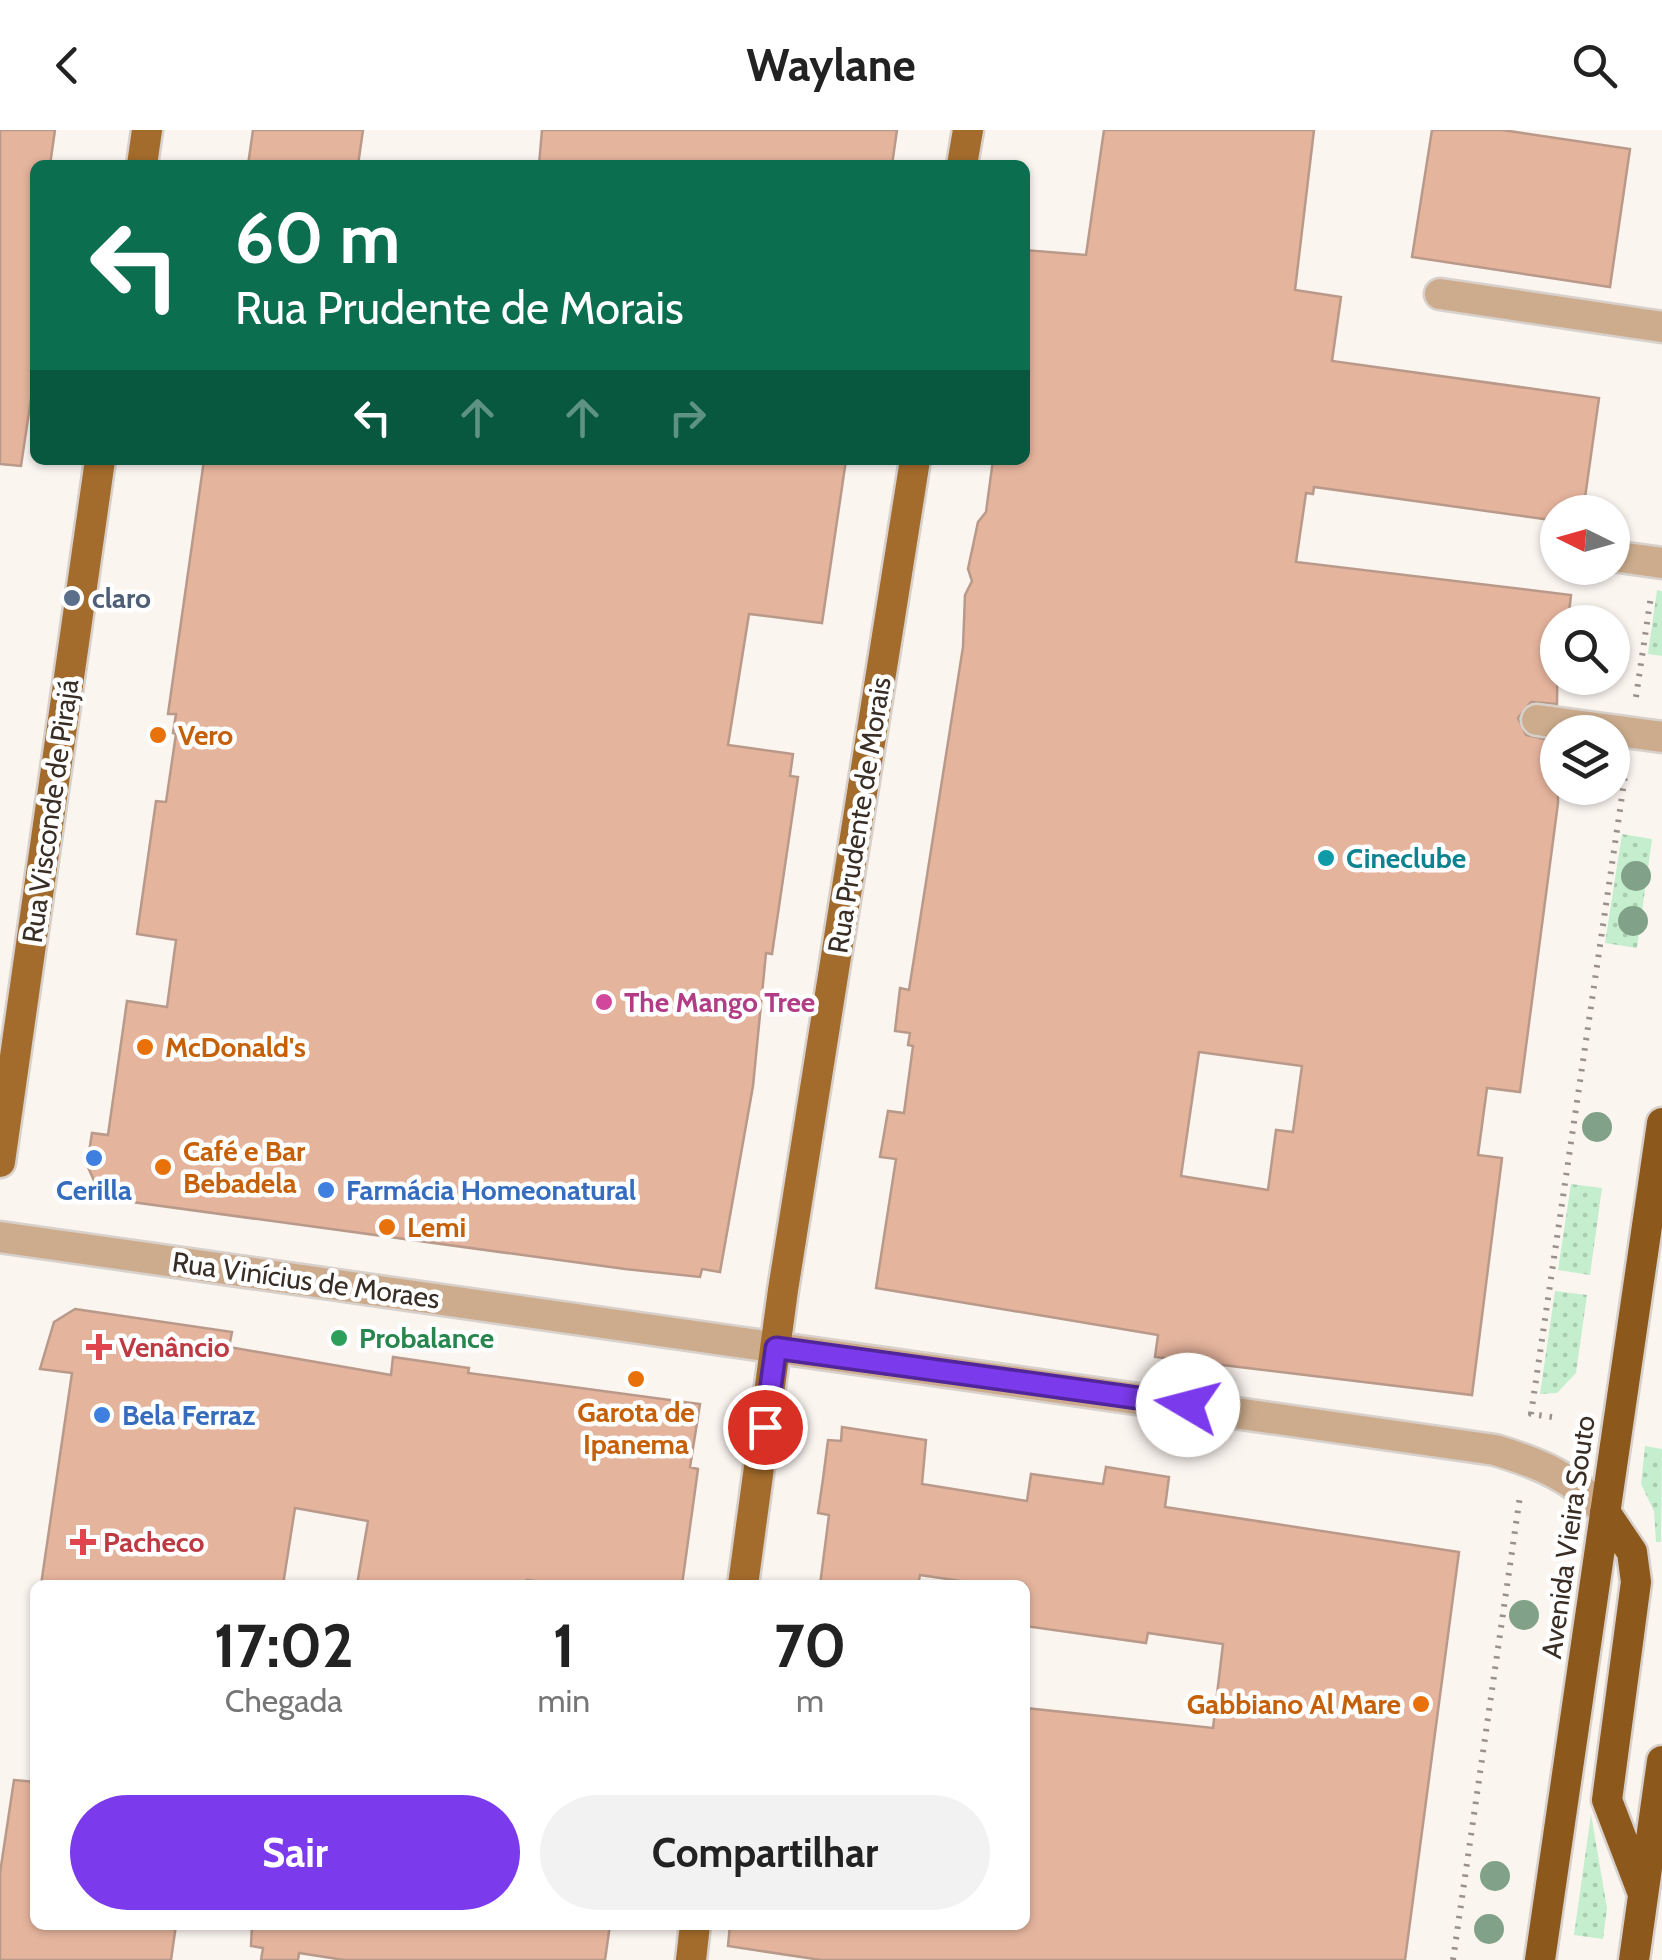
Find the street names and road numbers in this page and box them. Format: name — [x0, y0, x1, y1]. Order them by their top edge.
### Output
street label: Rua Prudente de Morais — [820, 674, 898, 956]
street label: Rua Visconde de Pirajá — [15, 676, 85, 945]
street label: Rua Vinícius de Moraes — [170, 1244, 442, 1316]
street label: Avenida Vieira Souto — [1534, 1413, 1602, 1661]

